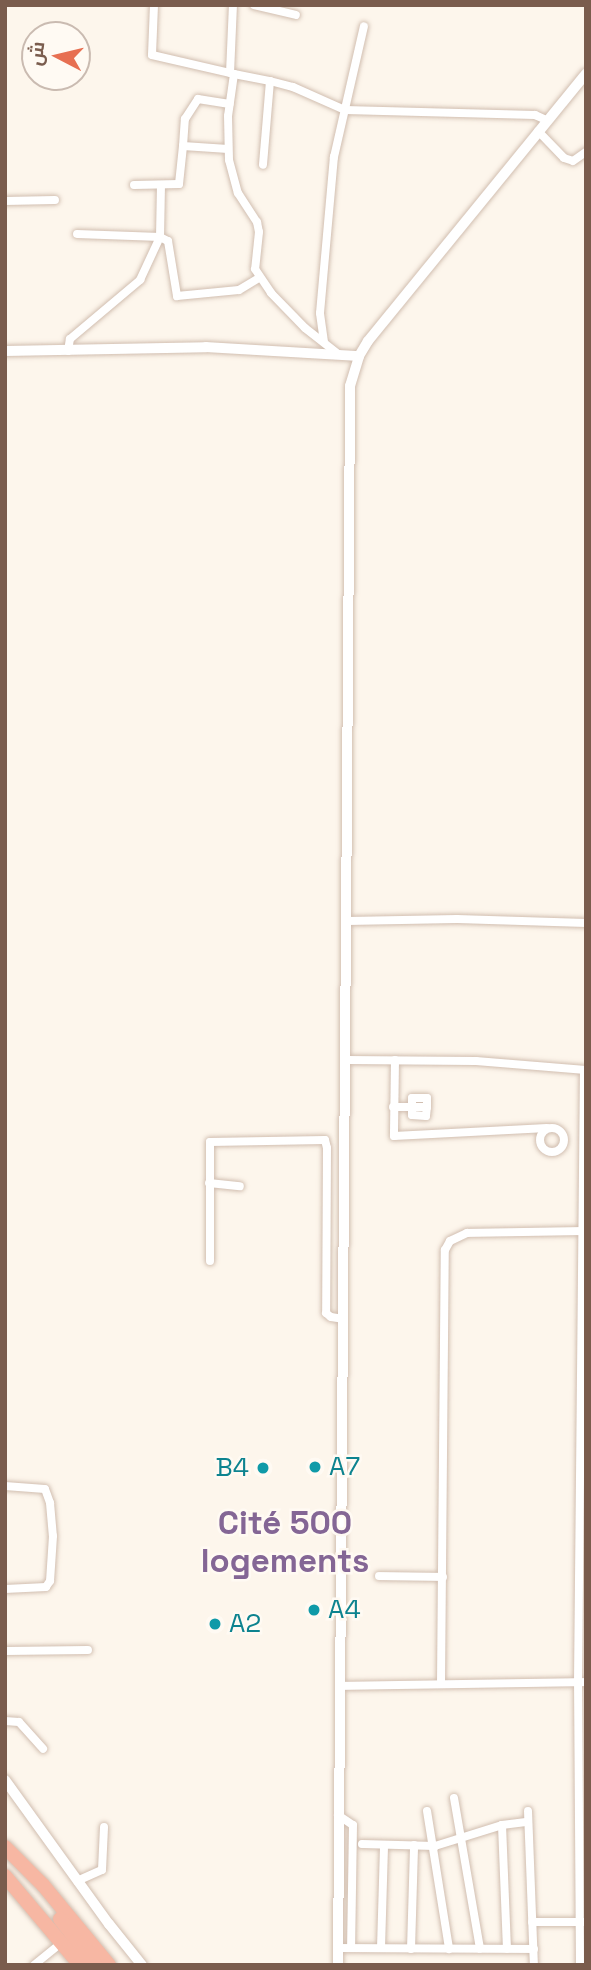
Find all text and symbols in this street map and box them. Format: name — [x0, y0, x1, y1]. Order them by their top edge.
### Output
north arrow — [21, 21, 91, 91]
text: ش — [23, 40, 51, 67]
place label: A7 — [329, 1451, 360, 1483]
place label: B4 — [216, 1452, 249, 1484]
marker: A7 — [307, 1459, 323, 1475]
marker: B4 — [255, 1460, 271, 1476]
district label: Cité 500 logements — [201, 1504, 369, 1582]
place label: A4 — [328, 1594, 361, 1626]
marker: A4 — [306, 1602, 322, 1618]
place label: A2 — [229, 1608, 261, 1640]
marker: A2 — [207, 1616, 223, 1632]

